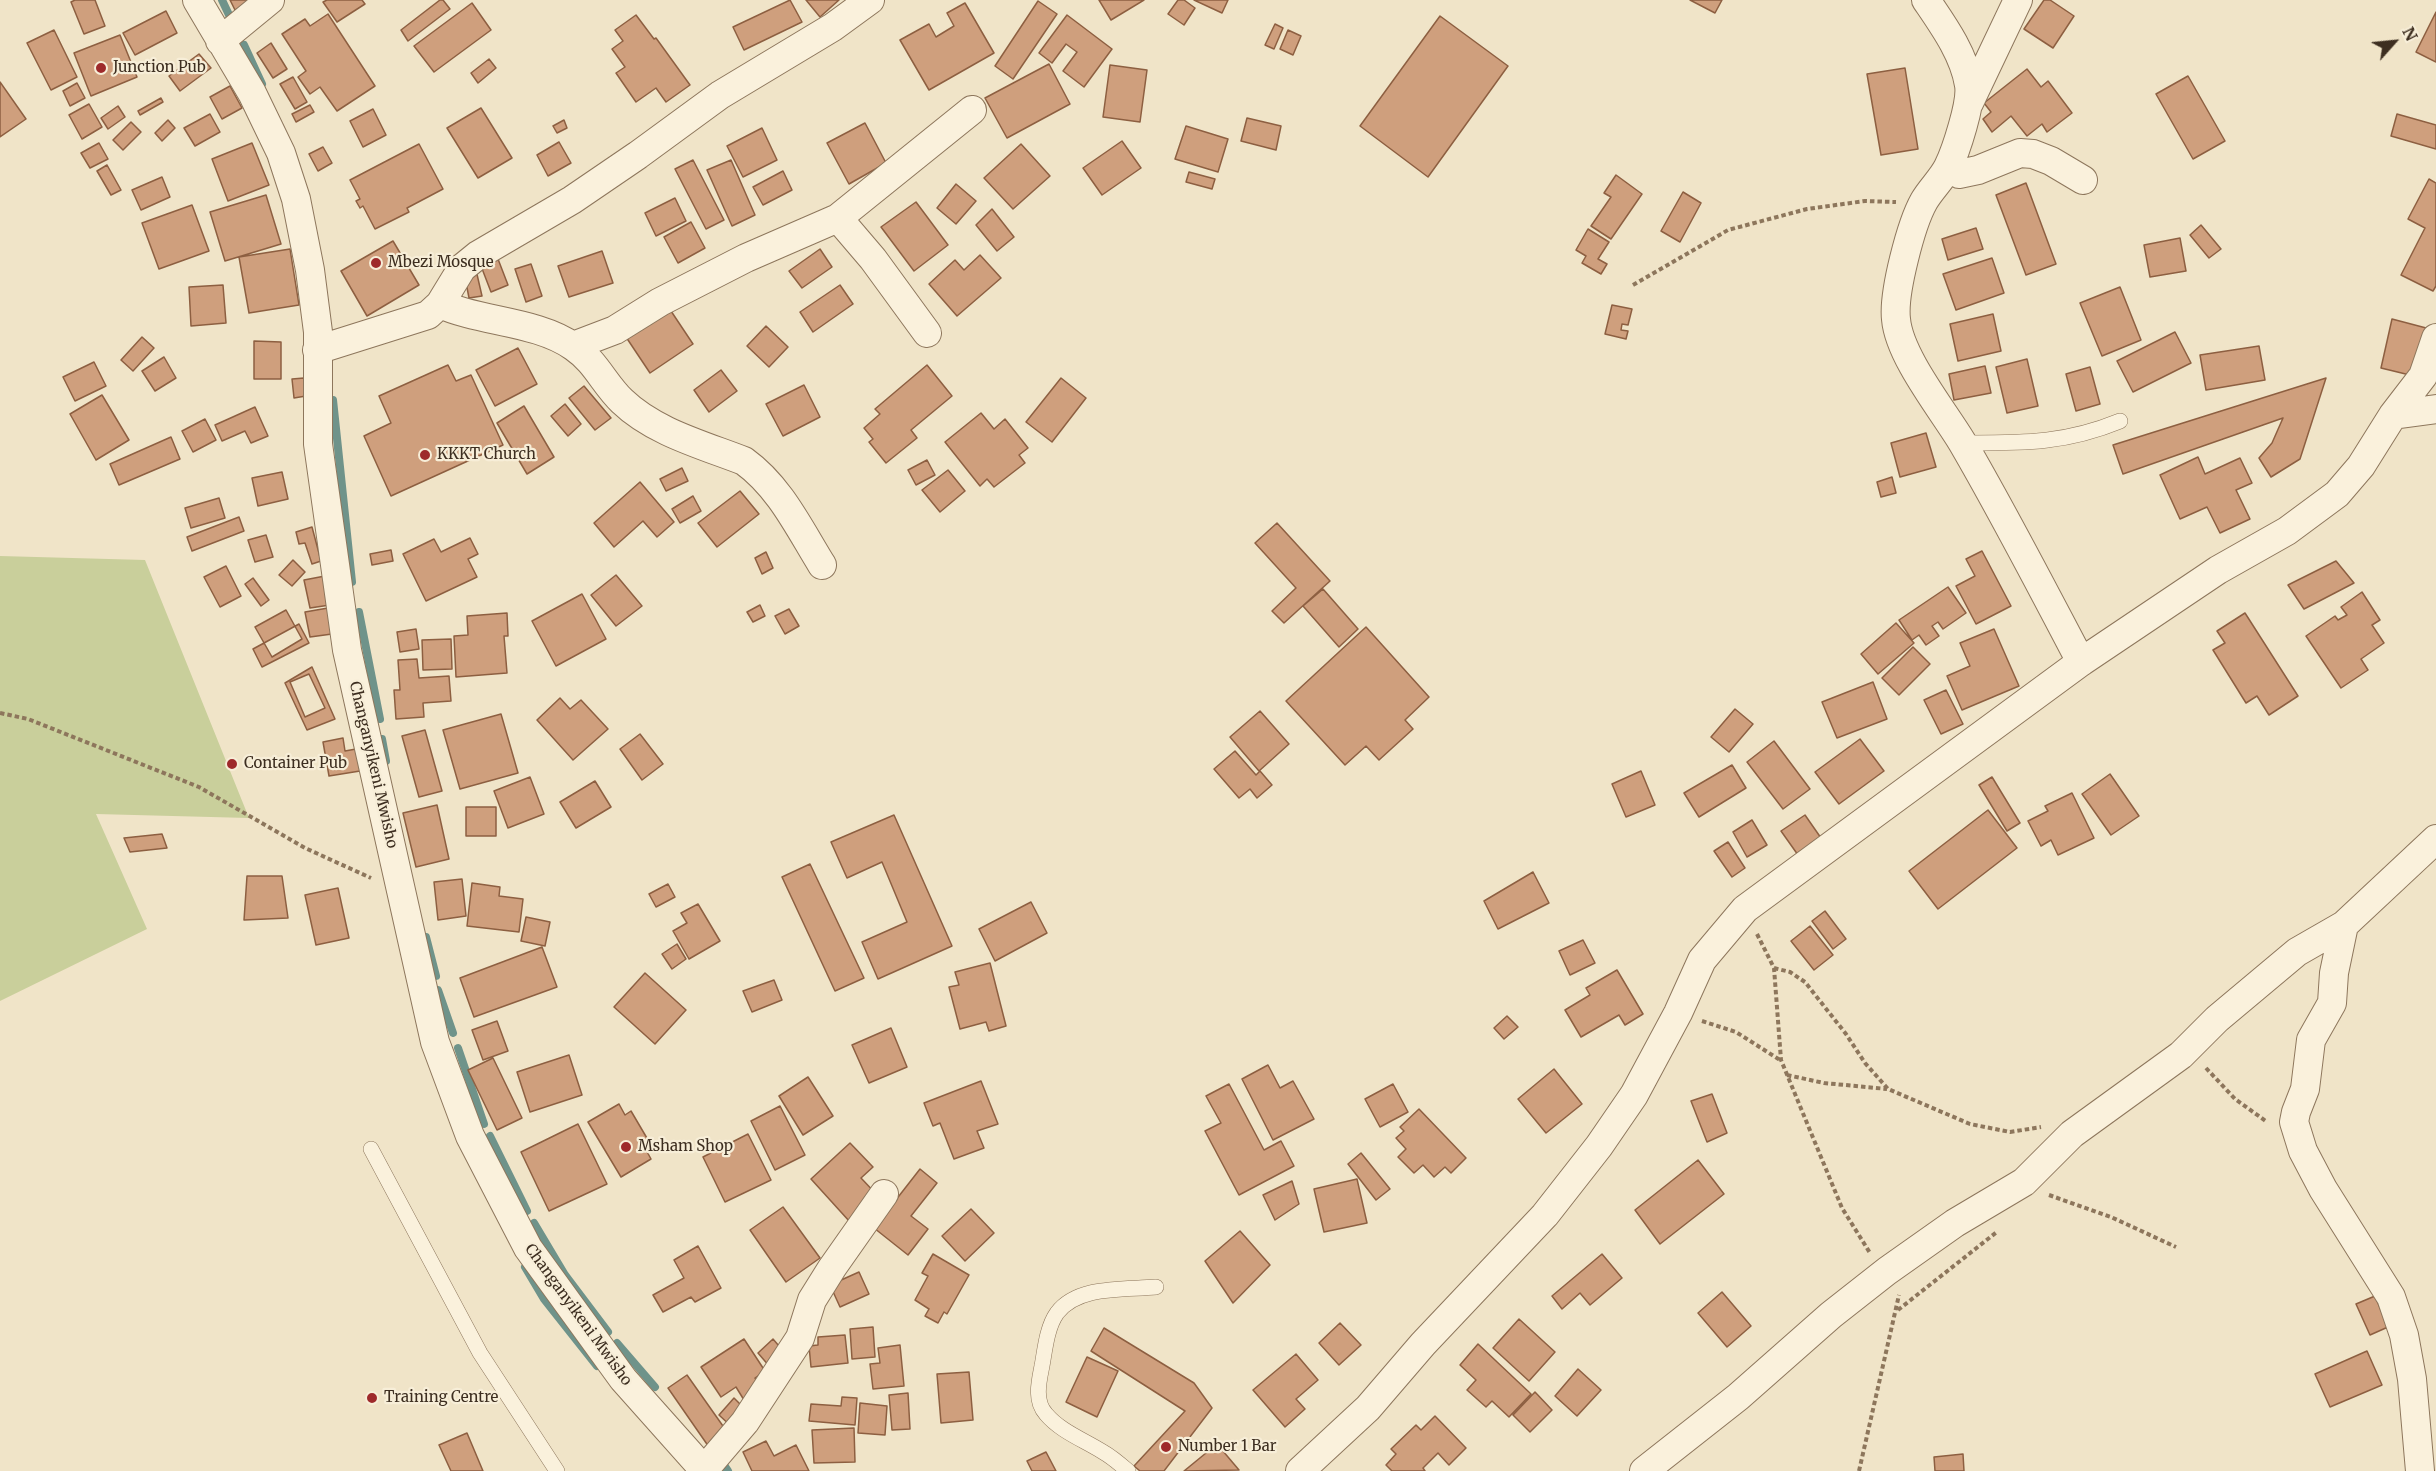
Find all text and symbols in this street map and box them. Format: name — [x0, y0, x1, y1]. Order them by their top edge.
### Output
north arrow — [2364, 12, 2424, 72]
text: N — [2398, 24, 2422, 44]
place label: Junction Pub — [113, 59, 206, 77]
marker: Junction Pub — [94, 61, 108, 75]
place label: Mbezi Mosque — [388, 254, 494, 272]
marker: Mbezi Mosque — [369, 256, 383, 270]
place label: KKKT Church — [437, 446, 536, 464]
marker: KKKT Church — [418, 448, 432, 462]
street label: Changanyikeni Mwisho — [345, 680, 401, 850]
place label: Container Pub — [244, 755, 347, 773]
marker: Container Pub — [225, 757, 239, 771]
place label: Msham Shop — [638, 1138, 733, 1156]
marker: Msham Shop — [619, 1140, 633, 1154]
street label: Changanyikeni Mwisho — [521, 1241, 635, 1389]
place label: Training Centre — [384, 1389, 498, 1407]
marker: Training Centre — [365, 1391, 379, 1405]
place label: Number 1 Bar — [1178, 1438, 1276, 1456]
marker: Number 1 Bar — [1159, 1440, 1173, 1454]

